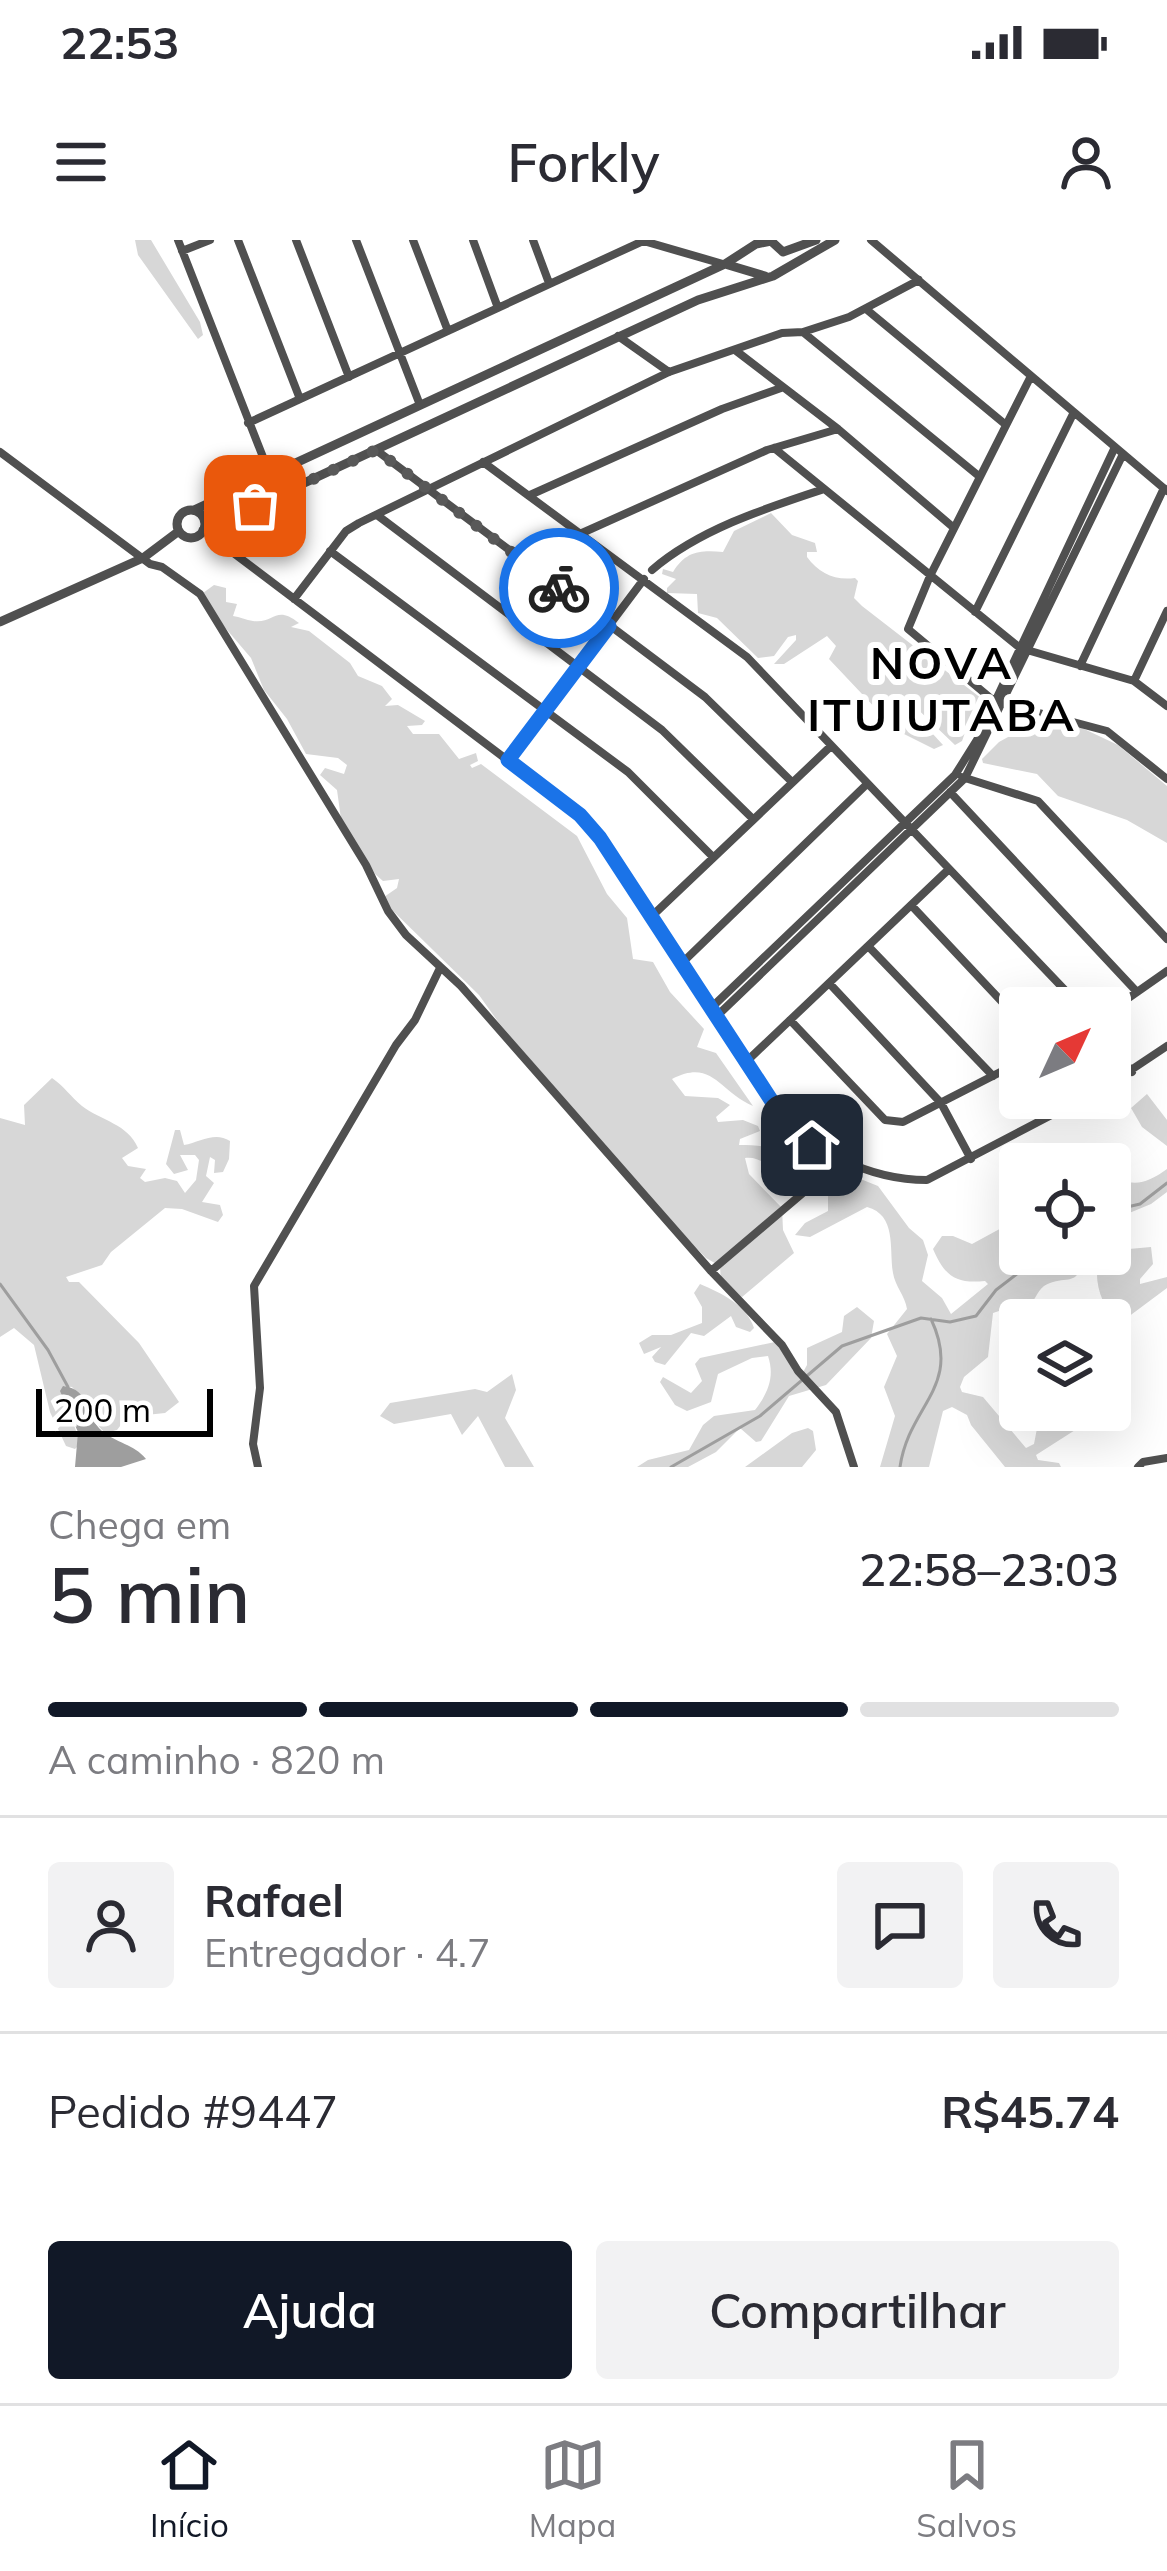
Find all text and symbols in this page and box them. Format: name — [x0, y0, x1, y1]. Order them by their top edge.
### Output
text: 22:53 — [60, 14, 179, 70]
text: Forkly — [507, 128, 660, 196]
icon: menu — [48, 129, 114, 195]
icon: person — [1053, 129, 1119, 195]
pin — [204, 455, 306, 557]
icon: bag — [222, 473, 288, 539]
courier — [499, 528, 619, 648]
icon: bike — [526, 555, 592, 621]
district label: NOVA ITUIUTABA — [807, 634, 1077, 742]
north arrow — [999, 987, 1131, 1119]
map controls — [999, 987, 1131, 1431]
pin — [761, 1094, 863, 1196]
icon: home — [779, 1112, 845, 1178]
button: locate — [999, 1143, 1131, 1275]
button: layers — [999, 1299, 1131, 1431]
scale bar — [36, 1383, 213, 1436]
text: 200 m — [54, 1389, 151, 1430]
text: Chega em — [48, 1500, 231, 1549]
text: 22:58–23:03 — [859, 1541, 1119, 1597]
text: 5 min — [48, 1545, 251, 1643]
text: A caminho · 820 m — [48, 1735, 385, 1784]
button: person — [48, 1862, 174, 1988]
button: chat — [837, 1862, 963, 1988]
button: phone — [993, 1862, 1119, 1988]
text: Rafael — [204, 1872, 344, 1928]
text: Entregador · 4.7 — [204, 1928, 490, 1977]
text: Pedido #9447 — [48, 2083, 338, 2139]
text: R$45.74 — [941, 2083, 1119, 2139]
button: Ajuda — [48, 2241, 572, 2379]
button: Compartilhar — [596, 2241, 1119, 2379]
tab: Início — [150, 2432, 229, 2545]
tab: Mapa — [529, 2432, 616, 2545]
tab: Salvos — [916, 2432, 1017, 2545]

